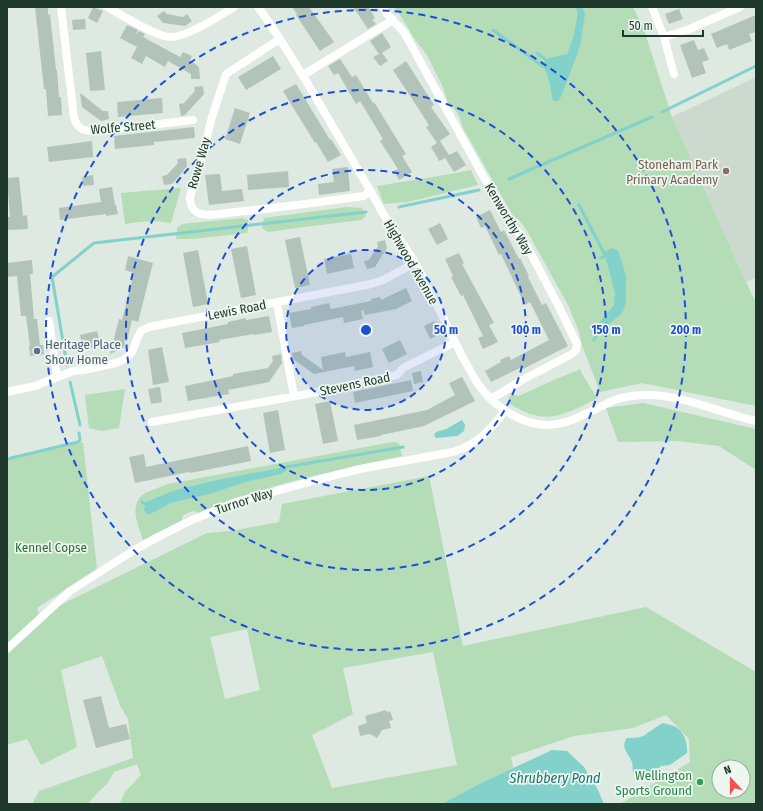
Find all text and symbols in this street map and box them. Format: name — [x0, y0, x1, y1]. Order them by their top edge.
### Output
scale bar — [623, 12, 703, 38]
text: 50 m — [629, 19, 653, 33]
street label: Wolfe Street — [90, 117, 157, 137]
street label: Rowe Way — [184, 135, 214, 191]
place label: Stoneham Park Primary Academy — [626, 157, 719, 187]
marker: Stoneham Park Primary Academy — [721, 166, 731, 176]
street label: Kenworthy Way — [482, 180, 536, 258]
street label: Highwood Avenue — [381, 217, 441, 307]
street label: Lewis Road — [206, 297, 268, 323]
centre of rings — [359, 323, 373, 337]
text: 50 m — [434, 323, 458, 337]
text: 100 m — [511, 323, 541, 337]
text: 150 m — [591, 323, 621, 337]
text: 200 m — [670, 323, 701, 337]
place label: Heritage Place Show Home — [45, 337, 121, 367]
marker: Heritage Place Show Home — [32, 346, 42, 356]
street label: Stevens Road — [319, 369, 391, 399]
street label: Turnor Way — [213, 485, 275, 517]
park label: Kennel Copse — [15, 540, 87, 555]
north arrow — [711, 759, 751, 799]
text: N — [722, 763, 733, 777]
place label: Wellington Sports Ground — [615, 768, 692, 798]
water label: Shrubbery Pond — [509, 770, 601, 787]
marker: Wellington Sports Ground — [695, 777, 705, 787]

